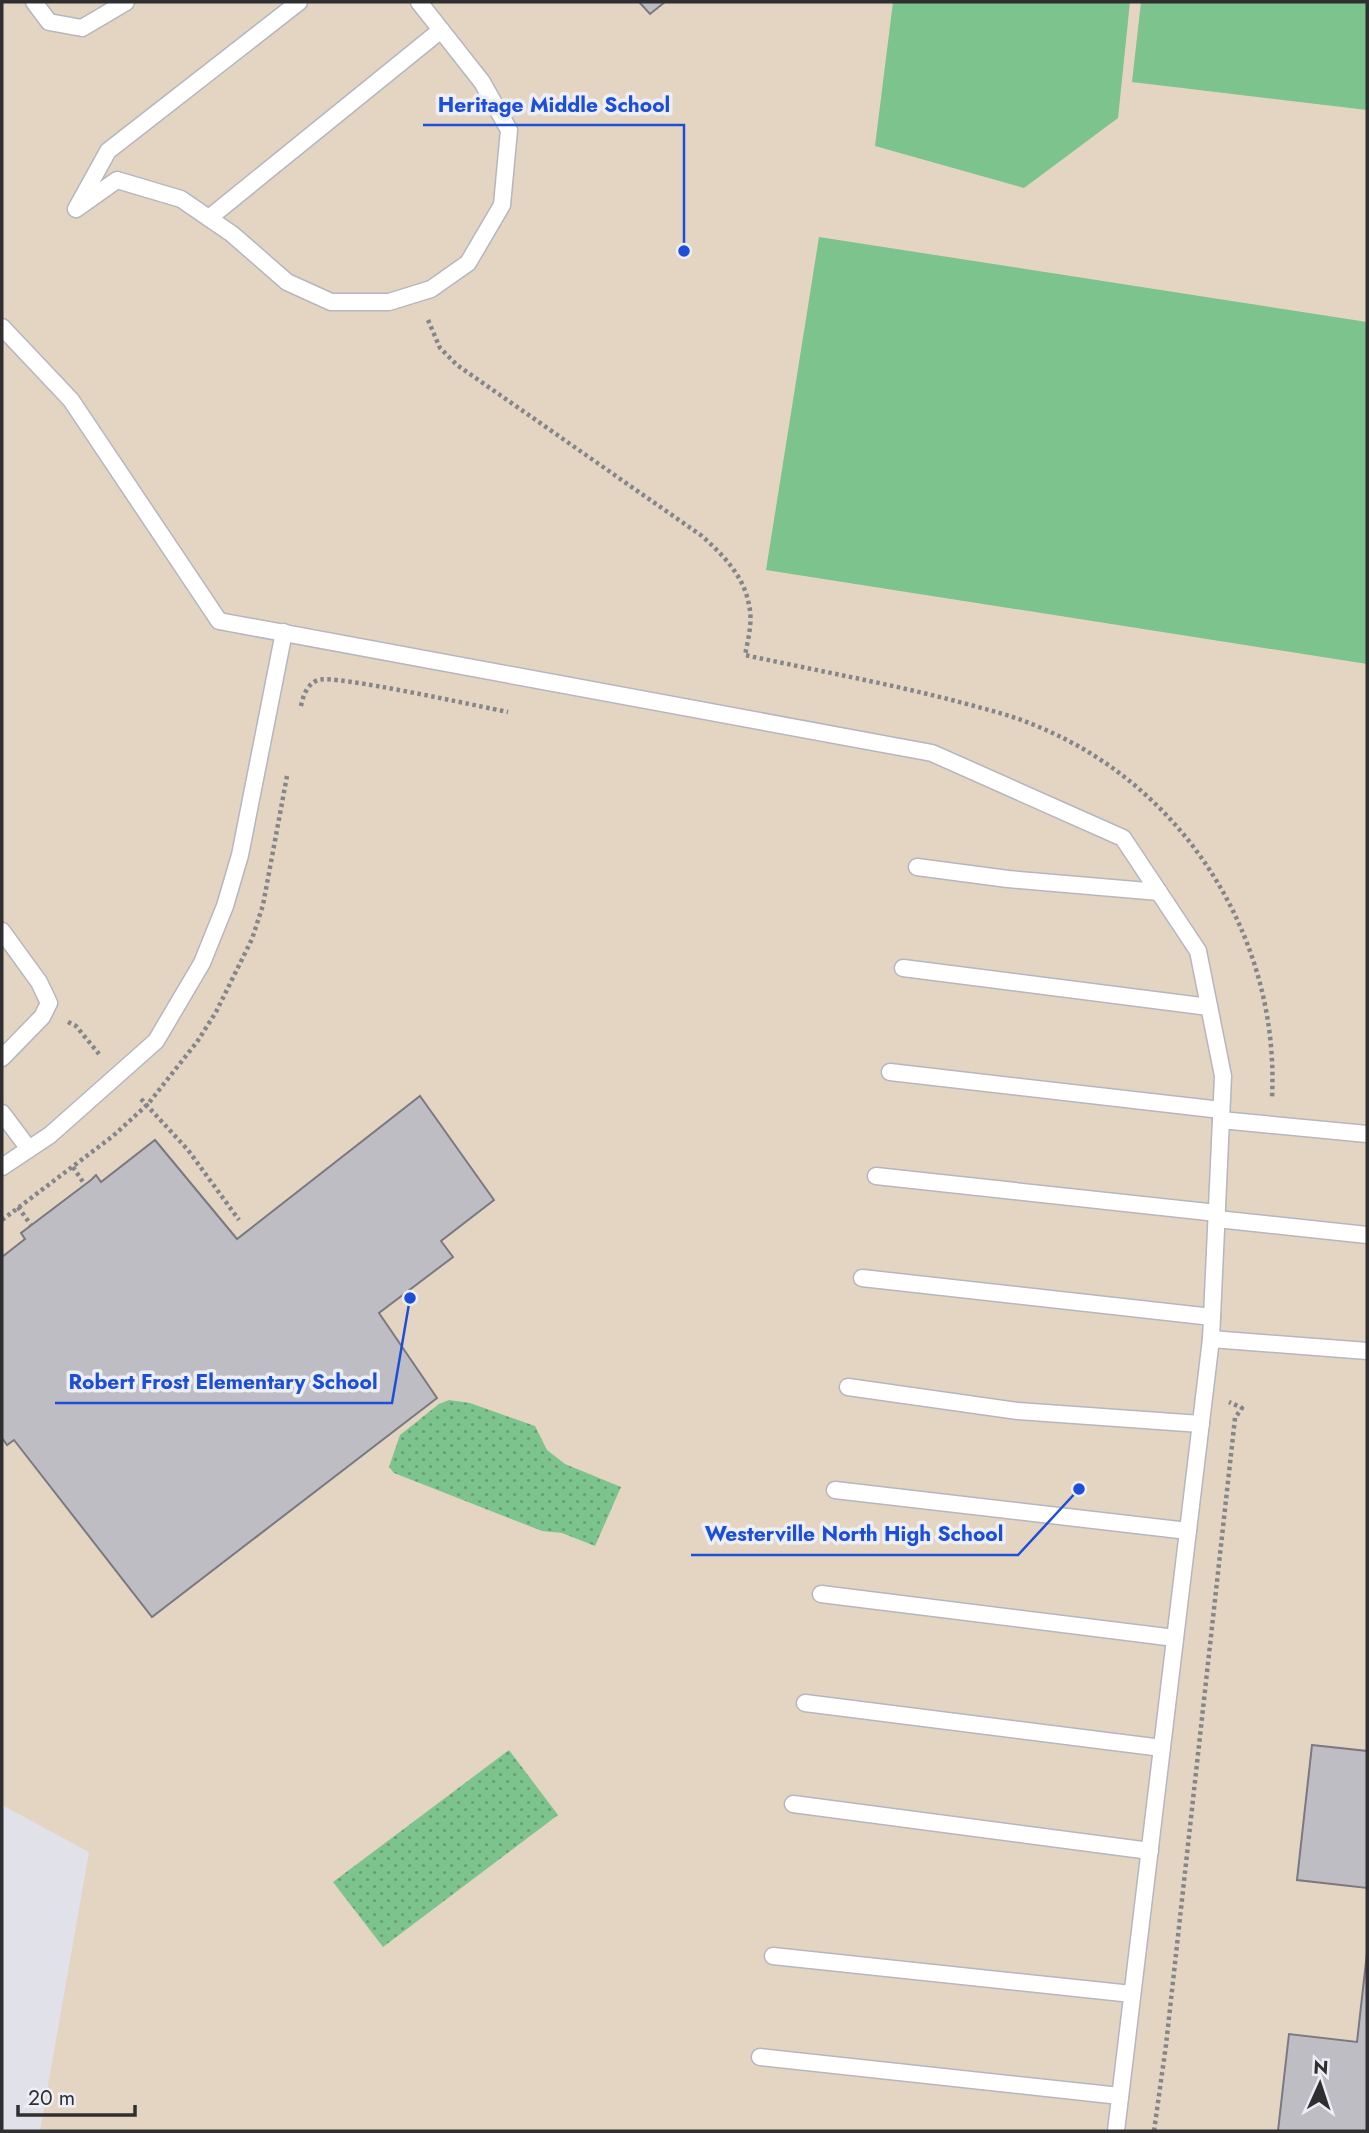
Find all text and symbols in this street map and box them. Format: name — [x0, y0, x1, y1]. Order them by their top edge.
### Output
callout: Heritage Middle School — [423, 83, 684, 125]
text: Heritage Middle School — [438, 90, 670, 120]
callout: Robert Frost Elementary School — [55, 1361, 392, 1403]
text: Robert Frost Elementary School — [68, 1367, 378, 1397]
callout: Westerville North High School — [691, 1513, 1018, 1555]
text: Westerville North High School — [705, 1519, 1003, 1549]
north arrow — [1285, 2049, 1355, 2119]
text: N — [1313, 2054, 1329, 2081]
scale bar — [18, 2074, 135, 2118]
text: 20 m — [28, 2083, 75, 2113]

